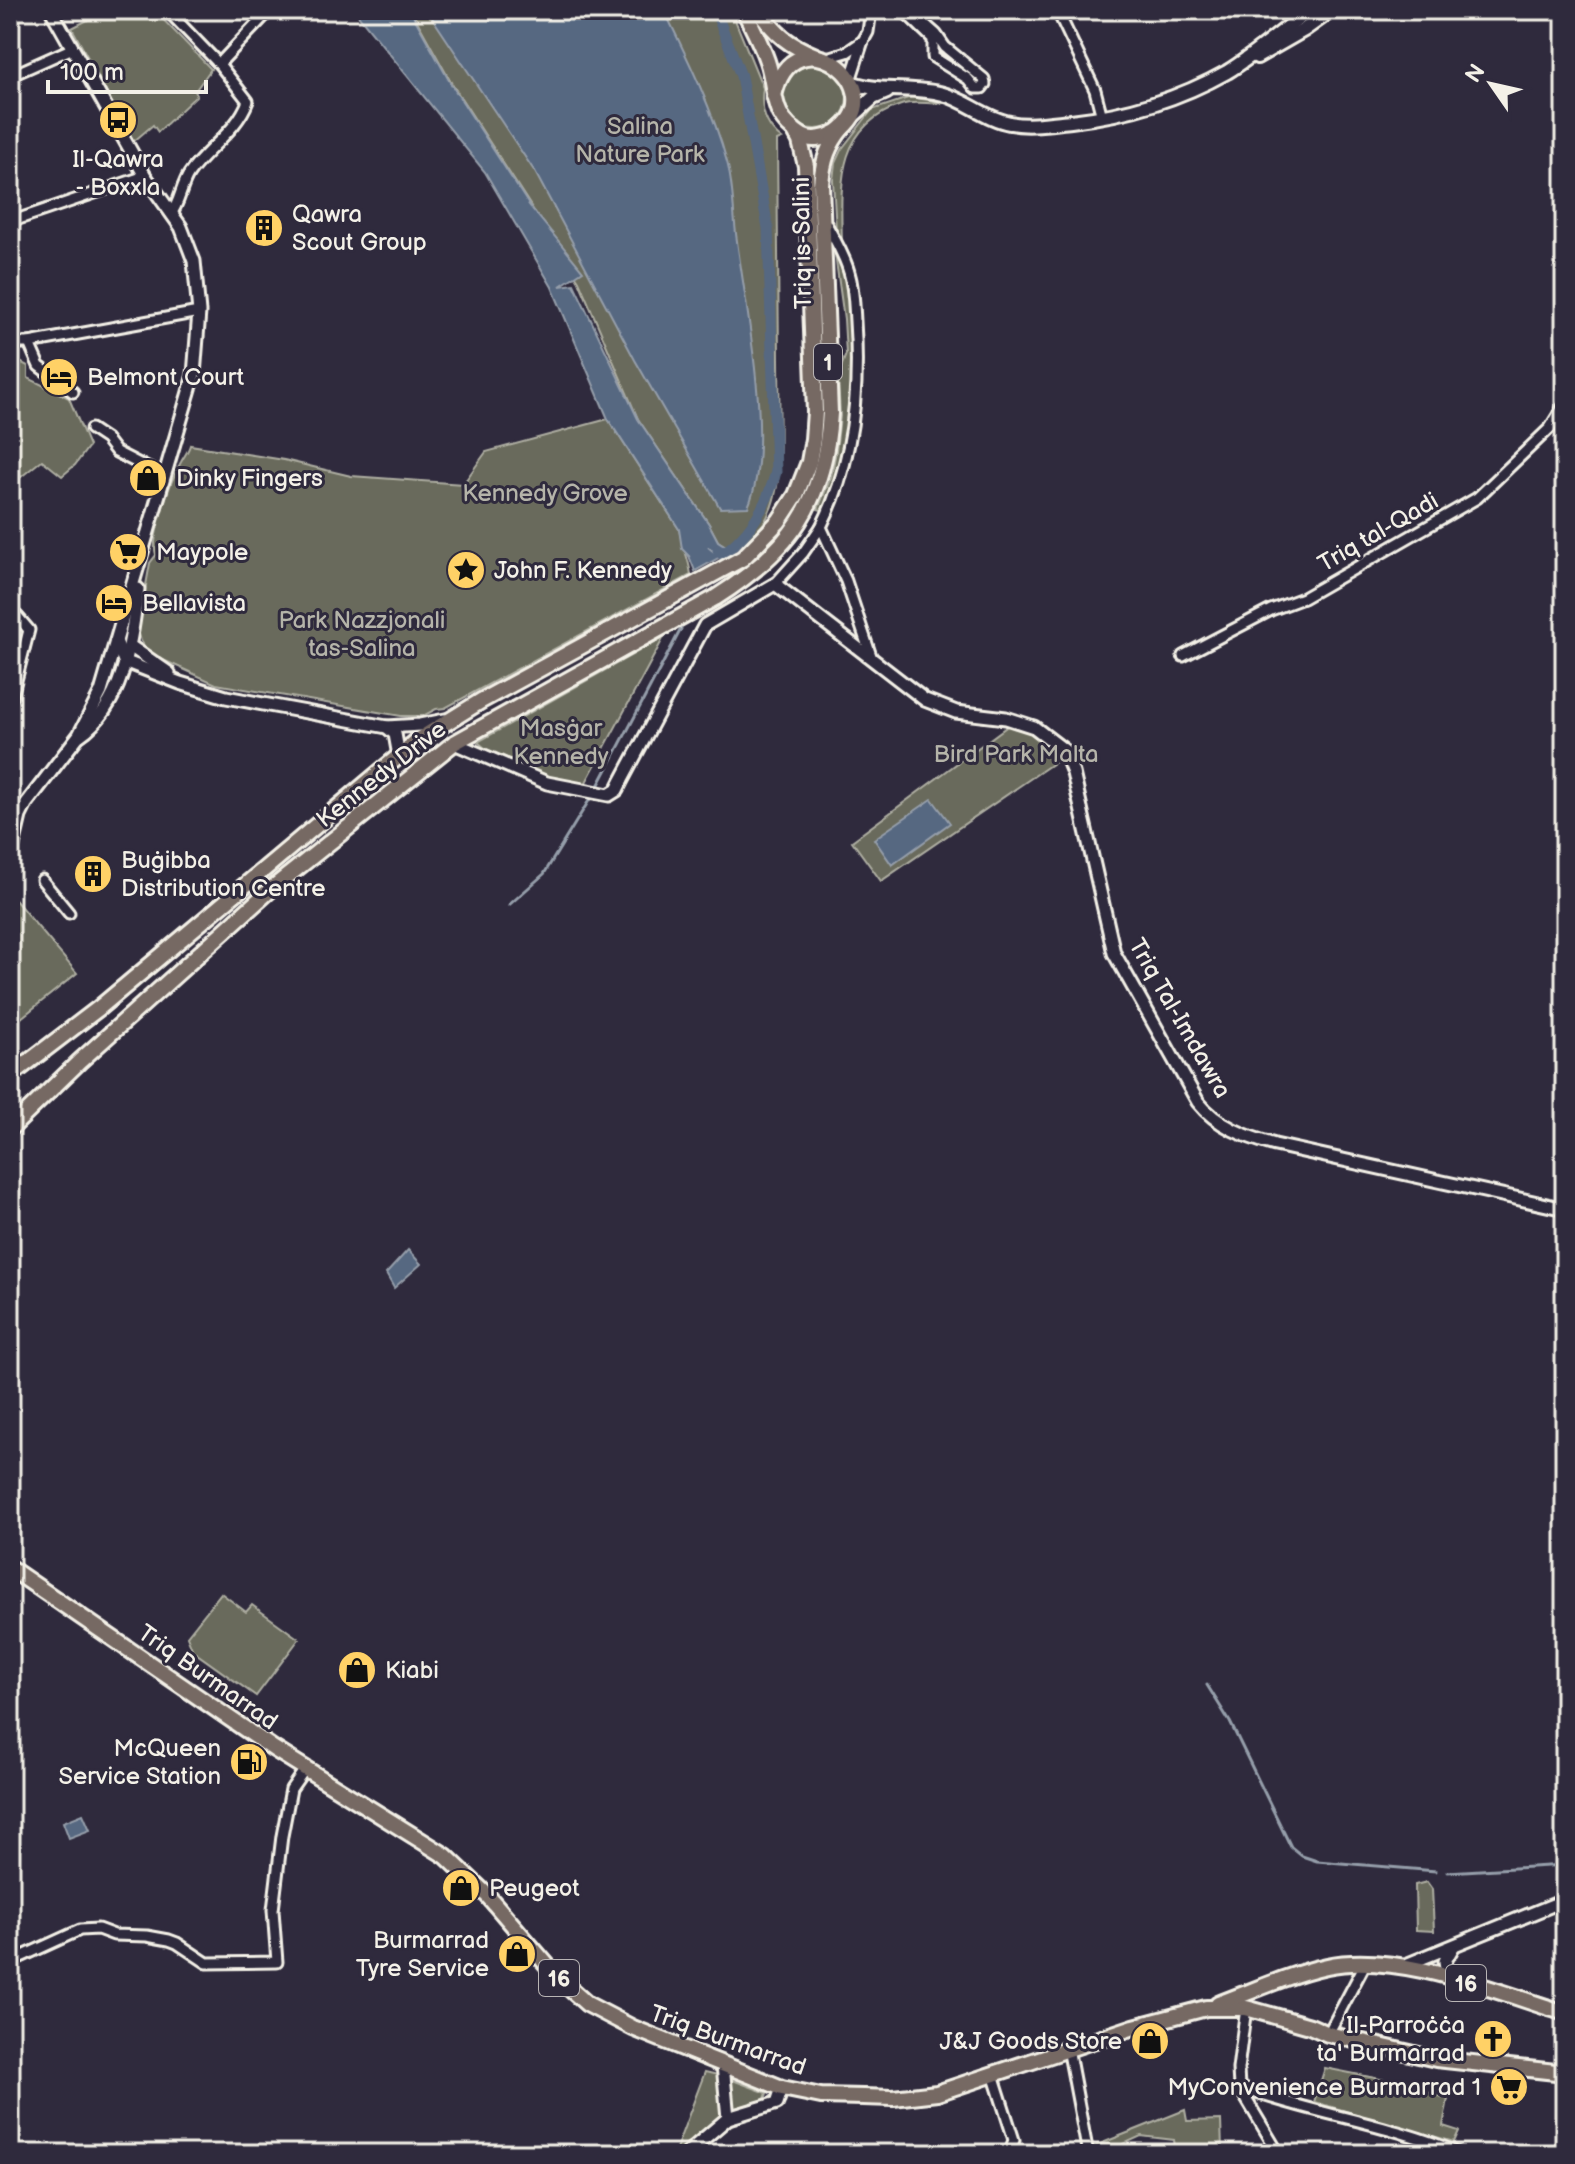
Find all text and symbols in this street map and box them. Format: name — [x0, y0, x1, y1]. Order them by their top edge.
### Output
scale bar — [48, 44, 206, 94]
north arrow — [1451, 44, 1531, 124]
text: 100 m — [60, 58, 124, 87]
text: N — [1460, 59, 1491, 88]
bus stop icon: Il-Qawra - Boxxla — [97, 99, 139, 141]
park label: Salina Nature Park — [575, 112, 705, 169]
place label: Il-Qawra - Boxxla — [72, 145, 164, 202]
street label: Triq is-Salini — [787, 176, 818, 309]
place label: Qawra Scout Group — [292, 200, 427, 257]
building icon: Qawra Scout Group — [243, 207, 285, 249]
road number: 1 — [814, 344, 842, 380]
hotel icon: Belmont Court — [38, 356, 80, 398]
place label: Belmont Court — [87, 363, 245, 392]
shop icon: Dinky Fingers — [127, 457, 169, 499]
place label: Dinky Fingers — [176, 464, 323, 493]
park label: Kennedy Grove — [462, 479, 628, 508]
street label: Triq tal-Qadi — [1313, 486, 1444, 578]
supermarket icon: Maypole — [107, 531, 149, 573]
place label: Maypole — [156, 538, 248, 567]
place icon: John F. Kennedy — [445, 549, 487, 591]
place label: John F. Kennedy — [494, 556, 672, 585]
hotel icon: Bellavista — [93, 582, 135, 624]
place label: Bellavista — [142, 589, 246, 618]
park label: Park Nazzjonali tas-Salina — [279, 606, 445, 663]
park label: Masġar Kennedy — [513, 714, 609, 771]
street label: Kennedy Drive — [311, 715, 452, 834]
park label: Bird Park Malta — [934, 740, 1098, 769]
place label: Buġibba Distribution Centre — [121, 846, 326, 903]
building icon: Buġibba Distribution Centre — [72, 853, 114, 895]
street label: Triq Tal-Imdawra — [1122, 933, 1237, 1103]
street label: Triq Burmarrad — [132, 1618, 283, 1736]
shop icon: Kiabi — [336, 1649, 378, 1691]
place label: Kiabi — [385, 1656, 439, 1685]
place label: McQueen Service Station — [59, 1734, 221, 1791]
fuel station icon: McQueen Service Station — [228, 1741, 270, 1783]
shop icon: Peugeot — [440, 1867, 482, 1909]
place label: Peugeot — [489, 1874, 580, 1903]
place label: Burmarrad Tyre Service — [356, 1926, 489, 1983]
shop icon: Burmarrad Tyre Service — [496, 1933, 538, 1975]
road number: 16 — [539, 1960, 579, 1996]
road number: 16 — [1446, 1965, 1486, 2001]
street label: Triq Burmarrad — [646, 1999, 810, 2082]
place label: Il-Parroċċa ta' Burmarrad — [1317, 2011, 1465, 2068]
church icon: Il-Parroċċa ta' Burmarrad — [1472, 2018, 1514, 2060]
shop icon: J&J Goods Store — [1129, 2020, 1171, 2062]
place label: J&J Goods Store — [940, 2027, 1122, 2056]
supermarket icon: MyConvenience Burmarrad 1 — [1488, 2066, 1530, 2108]
place label: MyConvenience Burmarrad 1 — [1167, 2073, 1481, 2102]

